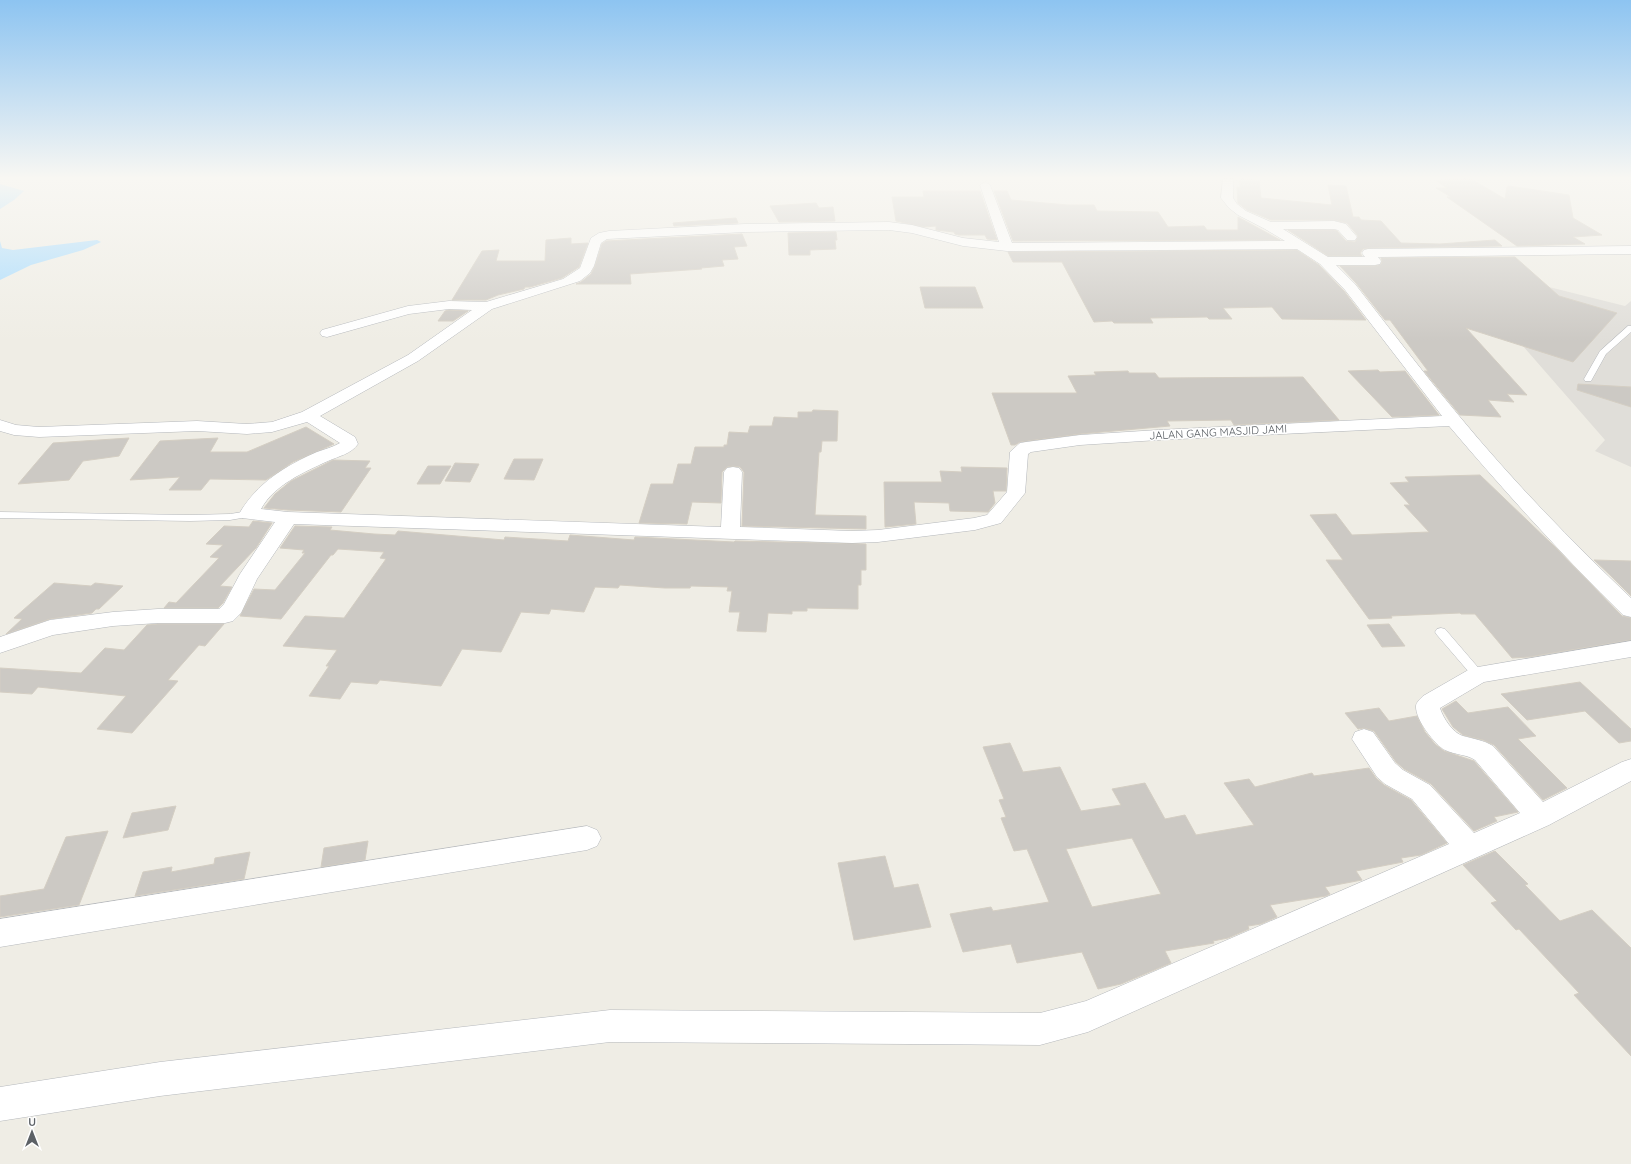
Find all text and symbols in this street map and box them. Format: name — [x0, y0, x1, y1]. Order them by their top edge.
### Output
street label: JALAN GANG MASJID JAMI — [1149, 421, 1287, 443]
north arrow — [12, 1112, 52, 1152]
text: U — [28, 1115, 36, 1129]

